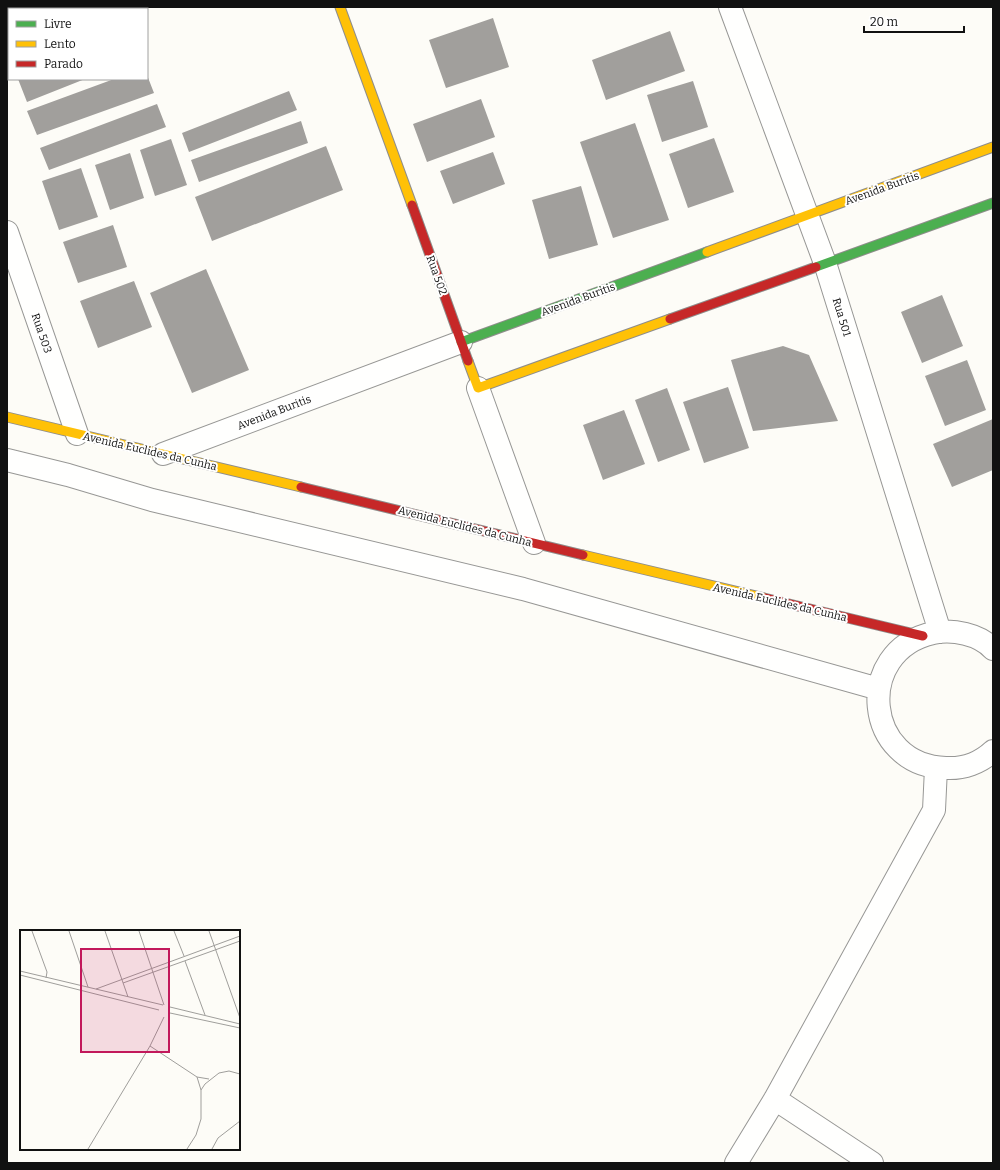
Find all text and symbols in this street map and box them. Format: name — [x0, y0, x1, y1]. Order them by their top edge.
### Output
legend — [8, 8, 148, 80]
scale bar — [864, 8, 964, 34]
text: 20 m — [870, 15, 899, 29]
text: Livre — [44, 17, 72, 31]
text: Lento — [44, 37, 76, 51]
text: Parado — [44, 57, 83, 71]
street label: Avenida Buritis — [843, 169, 921, 208]
street label: Rua 502 — [423, 254, 450, 297]
street label: Avenida Buritis — [539, 280, 617, 319]
street label: Rua 501 — [830, 296, 854, 338]
street label: Rua 503 — [29, 312, 54, 355]
street label: Avenida Buritis — [235, 392, 313, 433]
street label: Avenida Euclides da Cunha — [82, 430, 218, 473]
street label: Avenida Euclides da Cunha — [397, 504, 533, 549]
street label: Avenida Euclides da Cunha — [712, 581, 848, 624]
inset map — [20, 930, 240, 1150]

